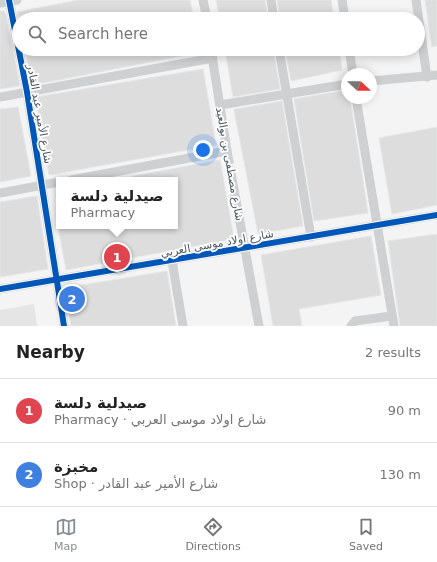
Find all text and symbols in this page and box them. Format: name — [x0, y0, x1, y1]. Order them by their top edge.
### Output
search box — [12, 12, 425, 56]
icon: search — [26, 23, 48, 45]
text: Search here — [58, 25, 148, 43]
street label: شارع الأمير عبد القادر — [24, 62, 56, 165]
north arrow — [341, 68, 377, 104]
street label: شارع مصطفى بن بوالعيد — [213, 106, 246, 222]
your location — [193, 140, 213, 160]
popup — [56, 177, 178, 229]
text: صيدلية دلسة — [70, 187, 164, 205]
text: Pharmacy — [70, 205, 135, 220]
street label: شارع اولاد موسى العربي — [160, 227, 275, 260]
pin: 1 — [104, 242, 130, 272]
pin: 2 — [59, 284, 85, 314]
text: Nearby — [16, 342, 85, 362]
text: 2 results — [365, 345, 421, 360]
text: صيدلية دلسة — [54, 394, 147, 412]
text: 1 — [24, 403, 34, 418]
text: 90 m — [388, 403, 421, 418]
text: Pharmacy · شارع اولاد موسى العربي — [54, 412, 266, 427]
text: مخبزة — [54, 458, 98, 476]
text: 2 — [24, 467, 34, 482]
text: 130 m — [379, 467, 421, 482]
text: Shop · شارع الأمير عبد القادر — [54, 476, 218, 491]
tab: Map — [54, 516, 77, 553]
tab: Directions — [185, 516, 241, 553]
tab: Saved — [349, 516, 383, 553]

